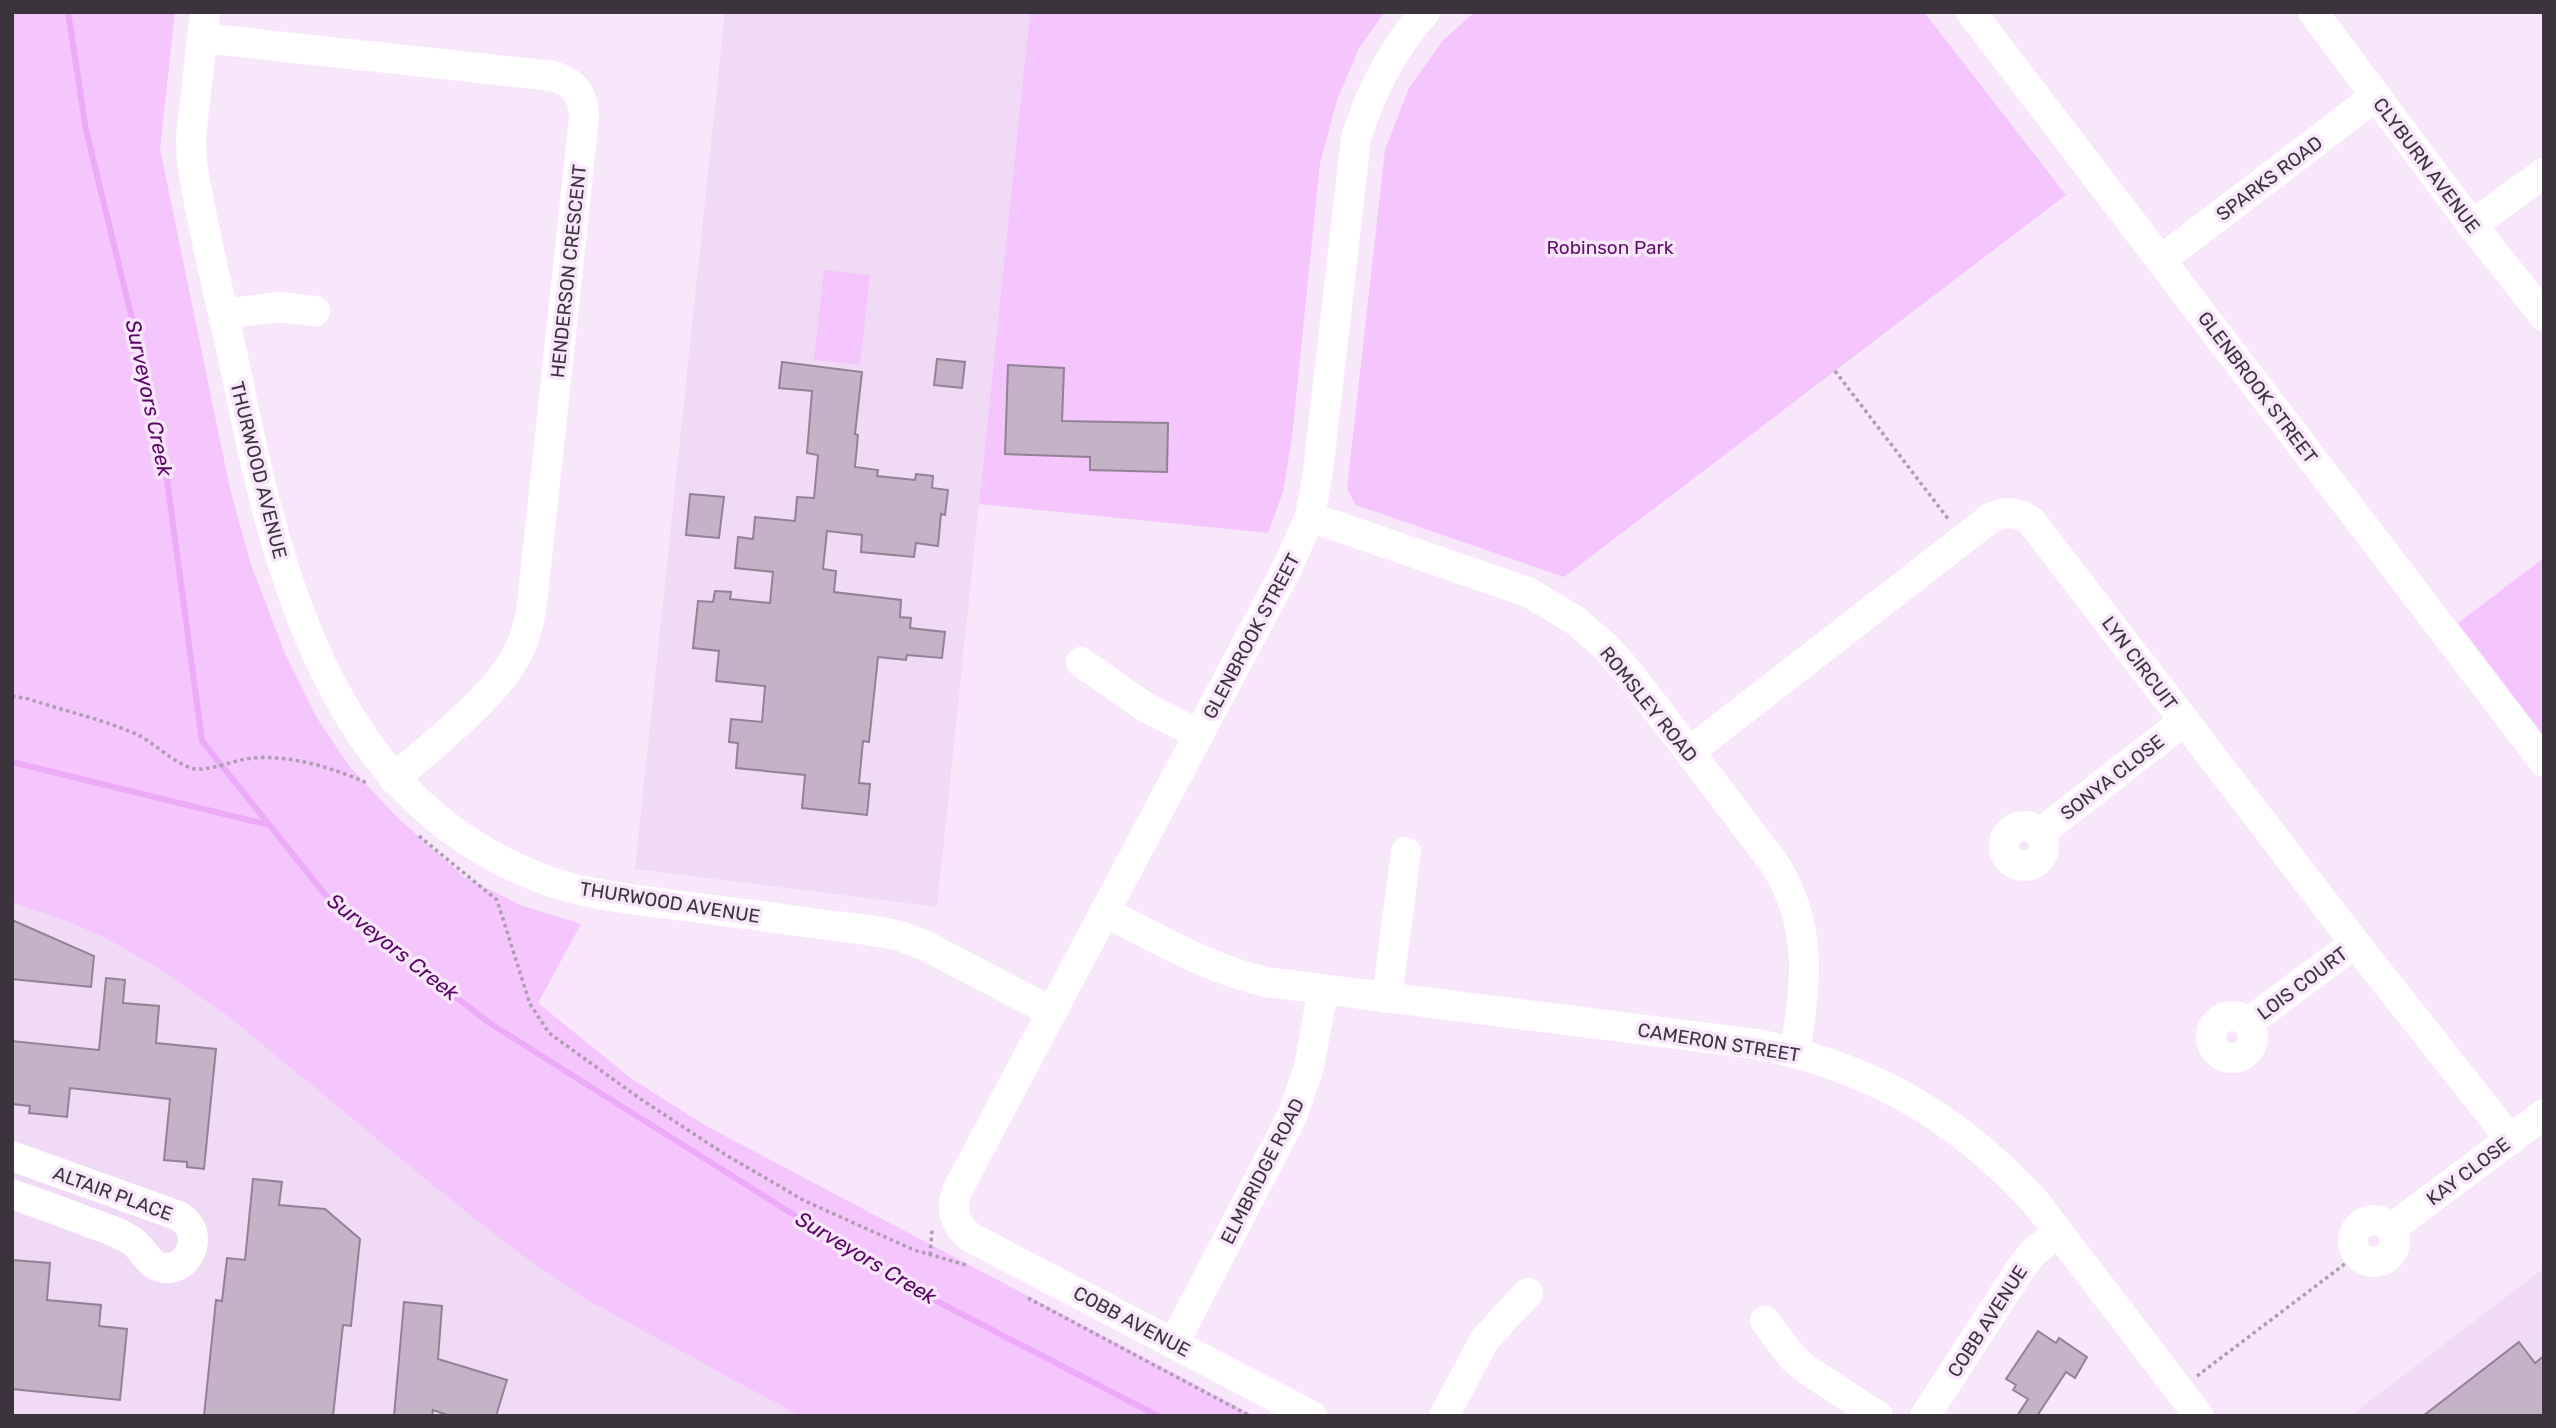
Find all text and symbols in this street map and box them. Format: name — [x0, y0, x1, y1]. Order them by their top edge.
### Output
street label: CLYBURN AVENUE — [2368, 93, 2485, 237]
street label: SPARKS ROAD — [2212, 131, 2327, 226]
street label: HENDERSON CRESCENT — [546, 163, 591, 379]
park label: Robinson Park — [1547, 236, 1674, 259]
street label: GLENBROOK STREET — [2193, 307, 2322, 468]
water label: Surveyors Creek — [121, 317, 179, 480]
street label: THURWOOD AVENUE — [225, 379, 292, 561]
street label: GLENBROOK STREET — [1198, 550, 1305, 723]
street label: LYN CIRCUIT — [2097, 612, 2182, 715]
street label: ROMSLEY ROAD — [1595, 642, 1702, 767]
street label: SONYA CLOSE — [2056, 730, 2169, 825]
street label: THURWOOD AVENUE — [578, 877, 762, 928]
water label: Surveyors Creek — [323, 888, 465, 1006]
street label: LOIS COURT — [2253, 942, 2352, 1025]
street label: CAMERON STREET — [1636, 1018, 1802, 1067]
street label: ELMBRIDGE ROAD — [1216, 1094, 1309, 1248]
street label: KAY CLOSE — [2422, 1133, 2515, 1210]
street label: ALTAIR PLACE — [50, 1161, 176, 1226]
water label: Surveyors Creek — [791, 1206, 942, 1310]
street label: COBB AVENUE — [1943, 1261, 2032, 1382]
street label: COBB AVENUE — [1069, 1281, 1194, 1362]

